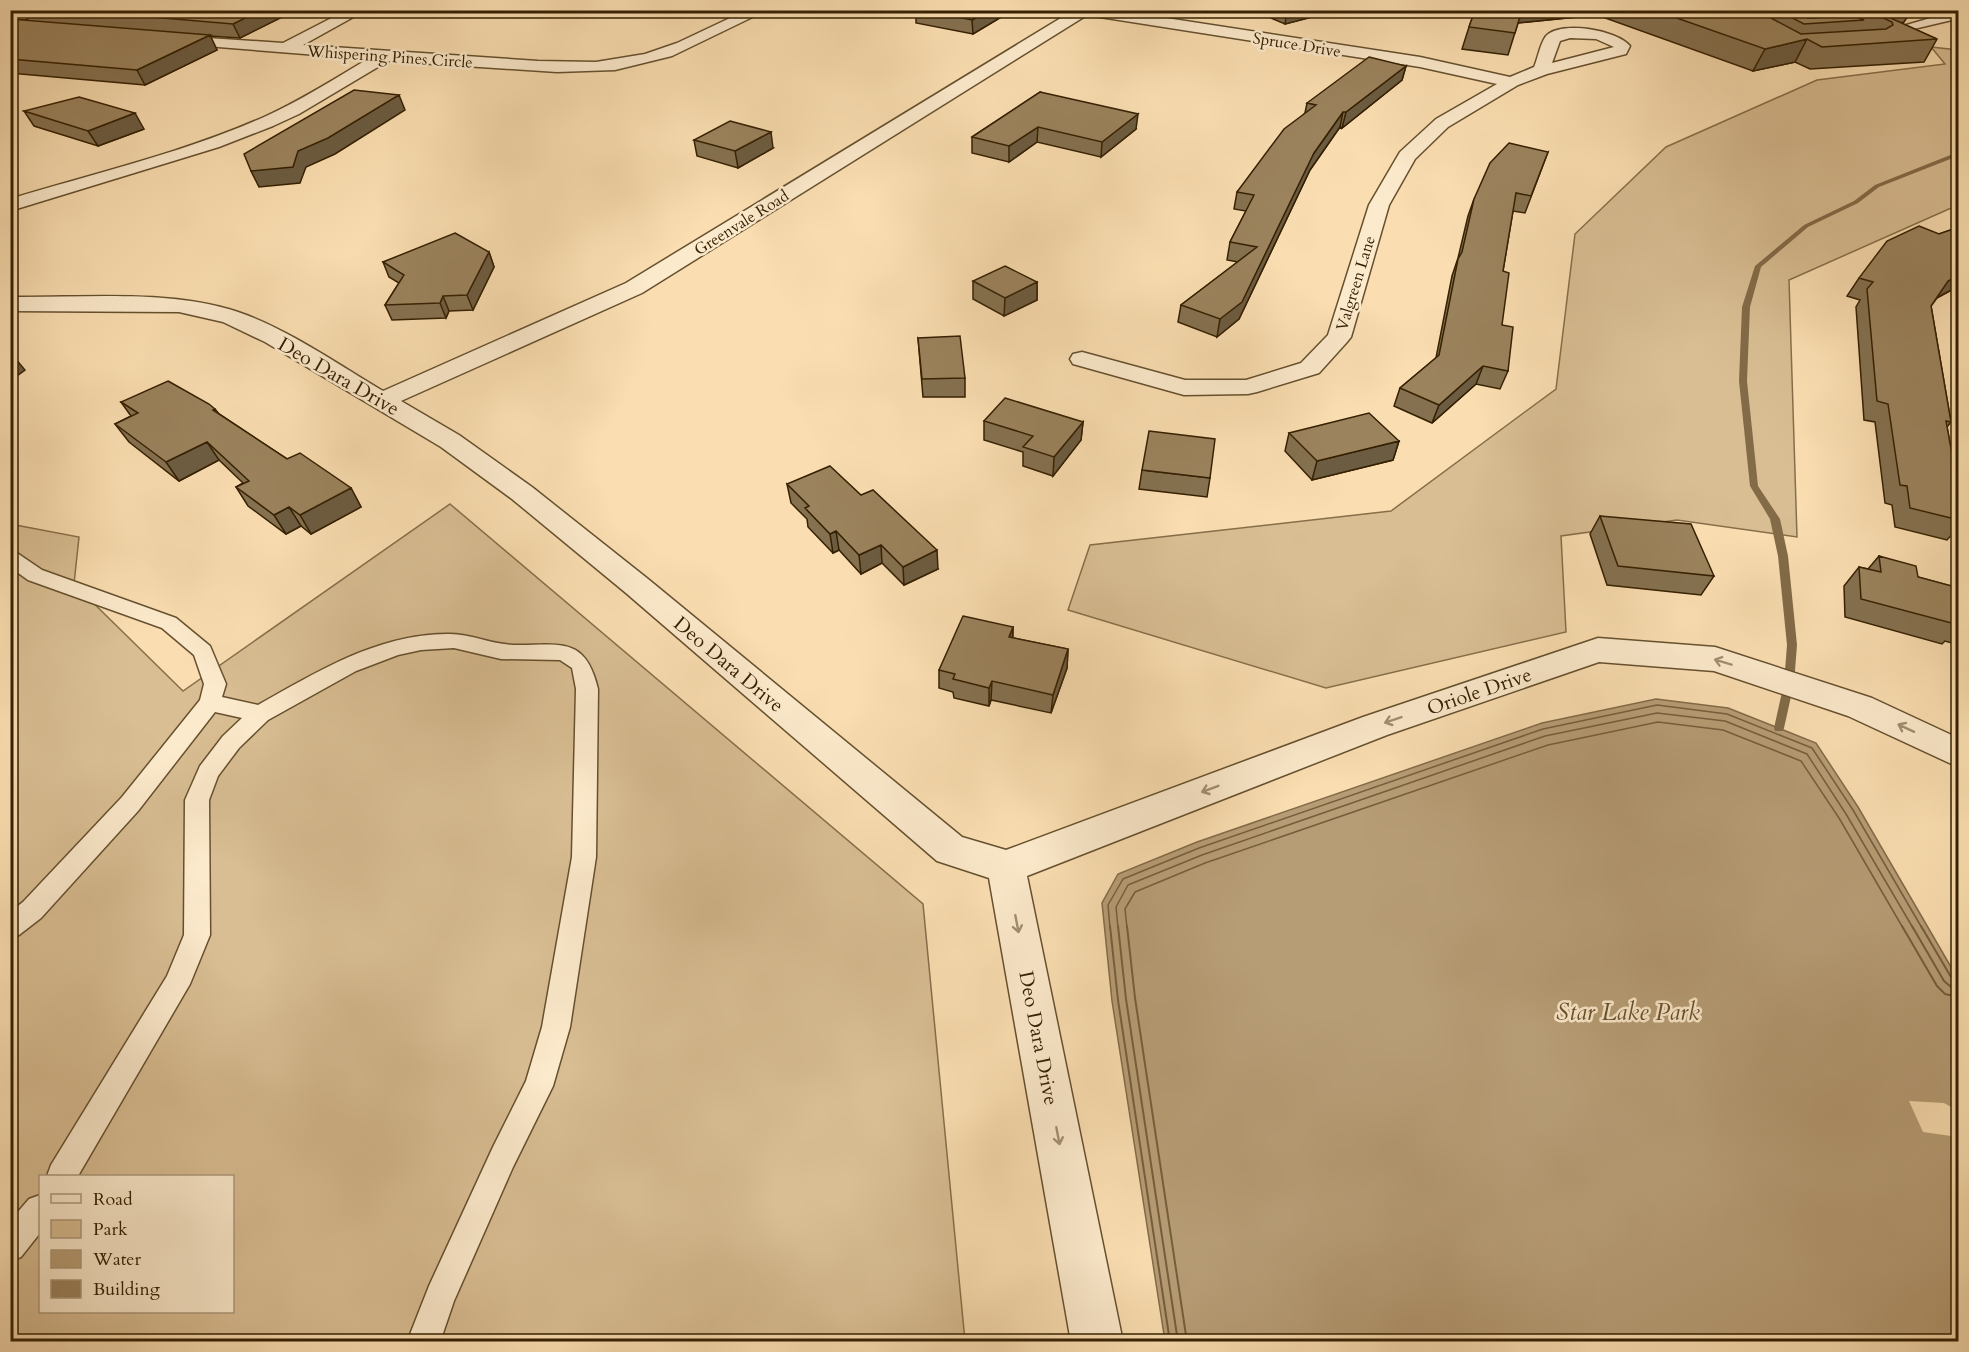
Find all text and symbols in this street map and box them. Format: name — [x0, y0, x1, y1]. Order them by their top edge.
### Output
street label: Spruce Drive — [1251, 27, 1342, 63]
street label: Whispering Pines Circle — [305, 40, 473, 74]
street label: Greenvale Road — [690, 185, 794, 261]
street label: Valgreen Lane — [1331, 233, 1381, 334]
street label: Deo Dara Drive — [273, 331, 404, 422]
street label: Deo Dara Drive — [668, 610, 789, 718]
one-way arrow — [1713, 656, 1732, 667]
street label: Oriole Drive — [1423, 661, 1535, 722]
one-way arrow — [1384, 715, 1403, 726]
one-way arrow — [1897, 722, 1915, 734]
one-way arrow — [1201, 784, 1220, 795]
one-way arrow — [1012, 914, 1023, 933]
street label: Deo Dara Drive — [1012, 969, 1065, 1107]
park label: Star Lake Park — [1556, 996, 1700, 1029]
one-way arrow — [1053, 1126, 1064, 1146]
legend — [39, 1175, 234, 1313]
text: Road — [93, 1187, 133, 1212]
text: Park — [93, 1217, 128, 1242]
text: Water — [92, 1247, 142, 1272]
text: Building — [93, 1277, 161, 1302]

